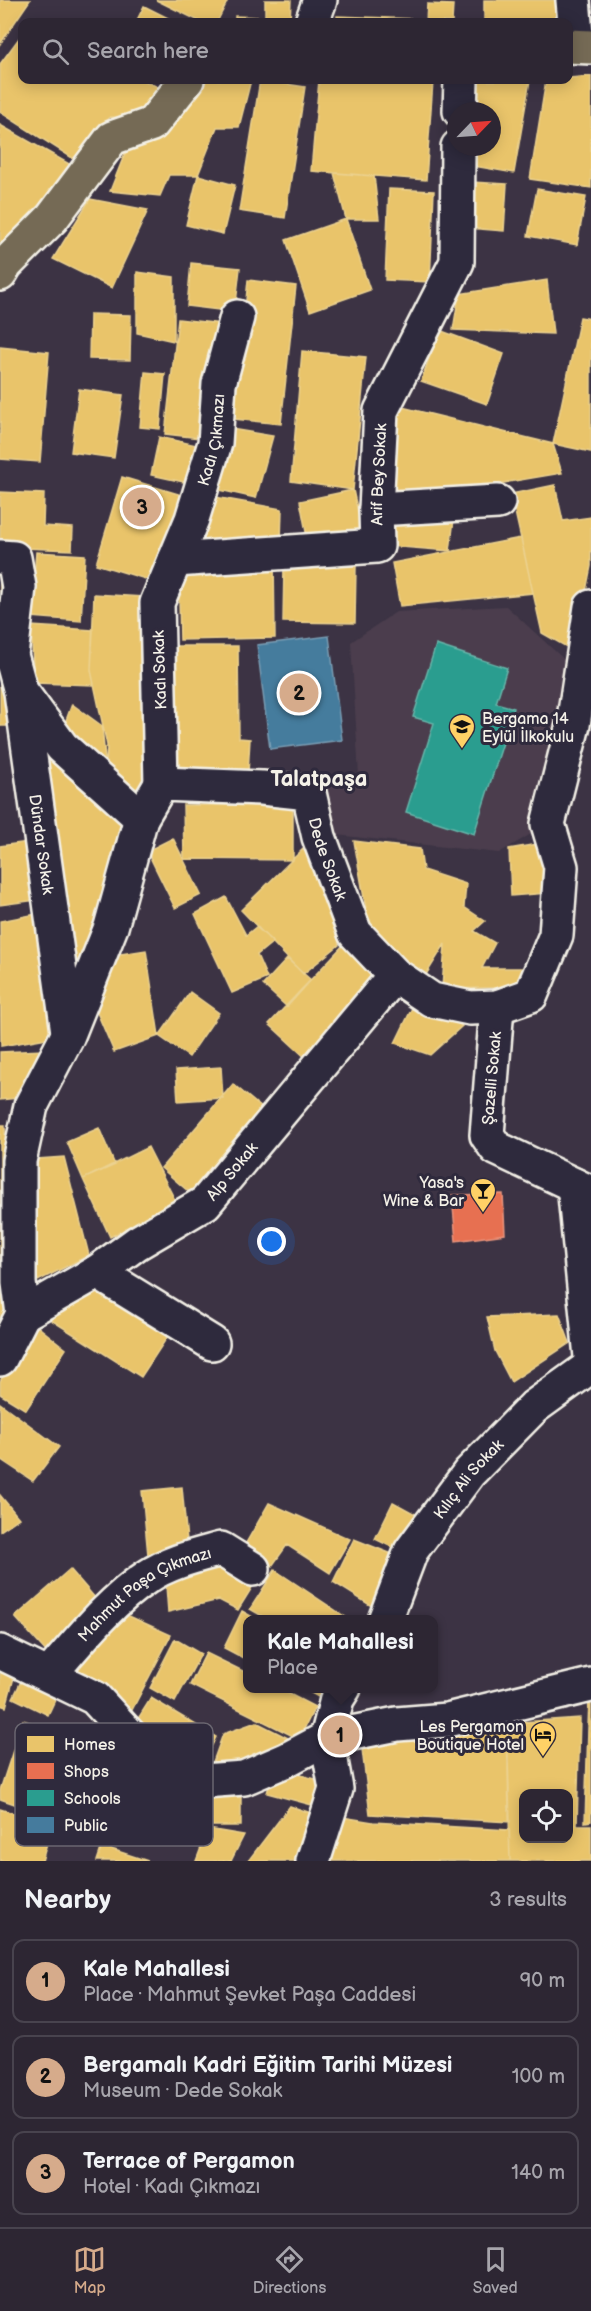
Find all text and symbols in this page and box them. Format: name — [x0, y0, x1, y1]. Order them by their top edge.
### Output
search box — [18, 18, 573, 84]
icon: search — [39, 35, 72, 68]
text: Search here — [87, 38, 209, 65]
north arrow — [447, 102, 501, 156]
street label: Kadı Çıkmazı — [195, 393, 229, 488]
street label: Arif Bey Sokak — [368, 423, 391, 526]
pin: 3 — [122, 484, 162, 530]
street label: Kadı Sokak — [150, 630, 171, 710]
pin: 2 — [280, 670, 318, 716]
place label: Bergama 14 Eylül İlkokulu — [482, 710, 574, 747]
school or university icon: Bergama 14 Eylül İlkokulu — [447, 712, 477, 750]
district label: Talatpaşa — [271, 766, 367, 793]
street label: Dündar Sokak — [24, 793, 57, 896]
street label: Dede Sokak — [304, 816, 350, 904]
street label: Şazelli Sokak — [479, 1030, 506, 1126]
street label: Alp Sokak — [203, 1139, 263, 1205]
place label: Yasa's Wine & Bar — [383, 1174, 464, 1211]
bar icon: Yasa's Wine & Bar — [468, 1176, 498, 1214]
your location — [257, 1227, 286, 1256]
street label: Kılıç Ali Sokak — [430, 1436, 508, 1523]
street label: Mahmut Paşa Çıkmazı — [75, 1544, 214, 1646]
popup — [243, 1615, 438, 1693]
text: Kale Mahallesi — [267, 1629, 414, 1656]
text: Place — [267, 1656, 318, 1680]
pin: 1 — [320, 1712, 360, 1758]
place label: Les Pergamon Boutique Hotel — [416, 1718, 524, 1755]
hotel icon: Les Pergamon Boutique Hotel — [528, 1720, 558, 1758]
legend — [15, 1723, 213, 1846]
text: Homes — [64, 1736, 116, 1755]
text: Shops — [64, 1763, 109, 1782]
map controls — [519, 1789, 573, 1843]
button: locate — [519, 1789, 573, 1843]
text: Schools — [64, 1790, 121, 1809]
text: Public — [64, 1817, 108, 1836]
text: Nearby — [24, 1885, 111, 1916]
text: 3 results — [489, 1888, 567, 1912]
text: Kale Mahallesi — [83, 1956, 230, 1983]
text: 1 — [41, 1969, 50, 1993]
text: 90 m — [520, 1969, 565, 1993]
text: Place · Mahmut Şevket Paşa Caddesi — [83, 1983, 416, 2007]
text: Bergamalı Kadri Eğitim Tarihi Müzesi — [83, 2052, 452, 2079]
text: 2 — [40, 2065, 51, 2089]
text: 100 m — [512, 2065, 565, 2089]
text: Museum · Dede Sokak — [83, 2079, 282, 2103]
text: Terrace of Pergamon — [83, 2148, 295, 2175]
text: 3 — [40, 2161, 51, 2185]
text: 140 m — [511, 2161, 565, 2185]
text: Hotel · Kadı Çıkmazı — [83, 2175, 260, 2199]
tab: Map — [73, 2243, 106, 2298]
tab: Directions — [253, 2243, 326, 2298]
tab: Saved — [473, 2243, 518, 2298]

